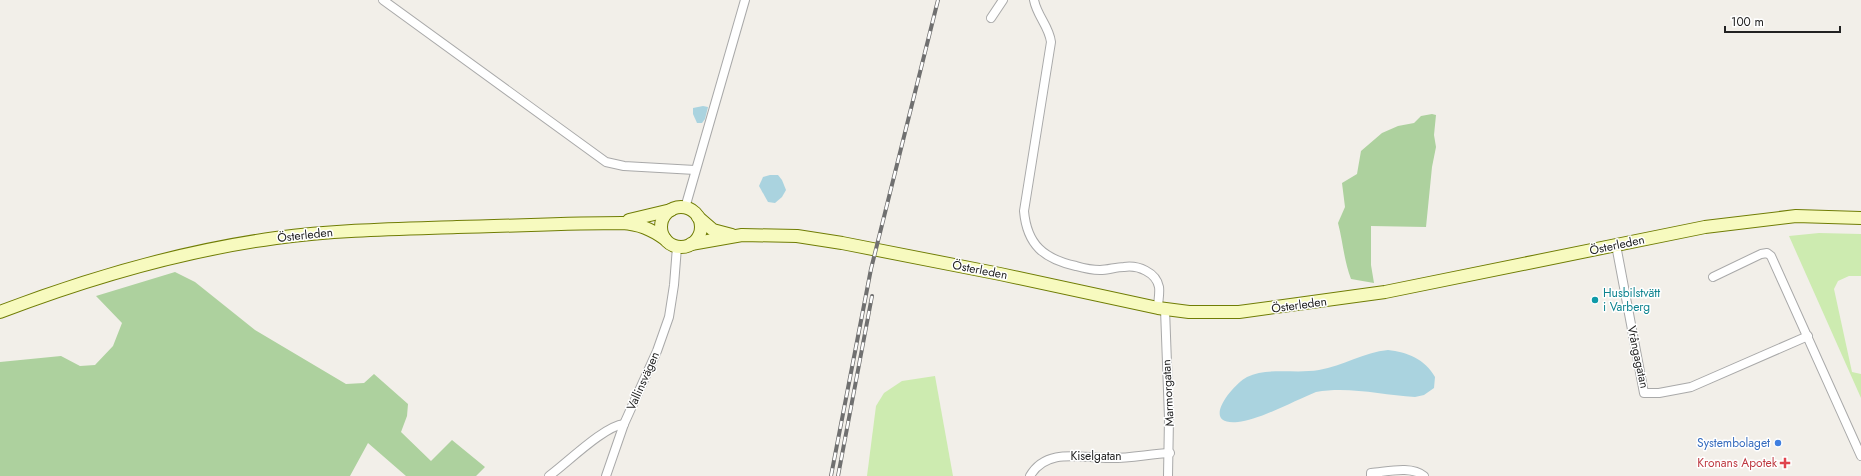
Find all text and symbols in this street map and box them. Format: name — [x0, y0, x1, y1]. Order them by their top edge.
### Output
scale bar — [1725, 8, 1840, 34]
text: 100 m — [1731, 13, 1764, 31]
street label: Österleden — [276, 223, 334, 247]
street label: Österleden — [1588, 230, 1646, 260]
street label: Österleden — [951, 256, 1009, 284]
place label: Husbilstvätt i Varberg — [1603, 284, 1660, 316]
street label: Österleden — [1270, 292, 1328, 318]
marker: Husbilstvätt i Varberg — [1590, 295, 1600, 305]
street label: Vrångagatan — [1623, 324, 1653, 390]
street label: Vallinsvägen — [622, 349, 664, 413]
street label: Marmorgatan — [1157, 359, 1179, 427]
place label: Systembolaget — [1697, 434, 1770, 452]
marker: Systembolaget — [1773, 438, 1783, 448]
street label: Kiselgatan — [1070, 447, 1122, 465]
place label: Kronans Apotek — [1697, 454, 1778, 472]
marker: Kronans Apotek — [1780, 458, 1790, 468]

